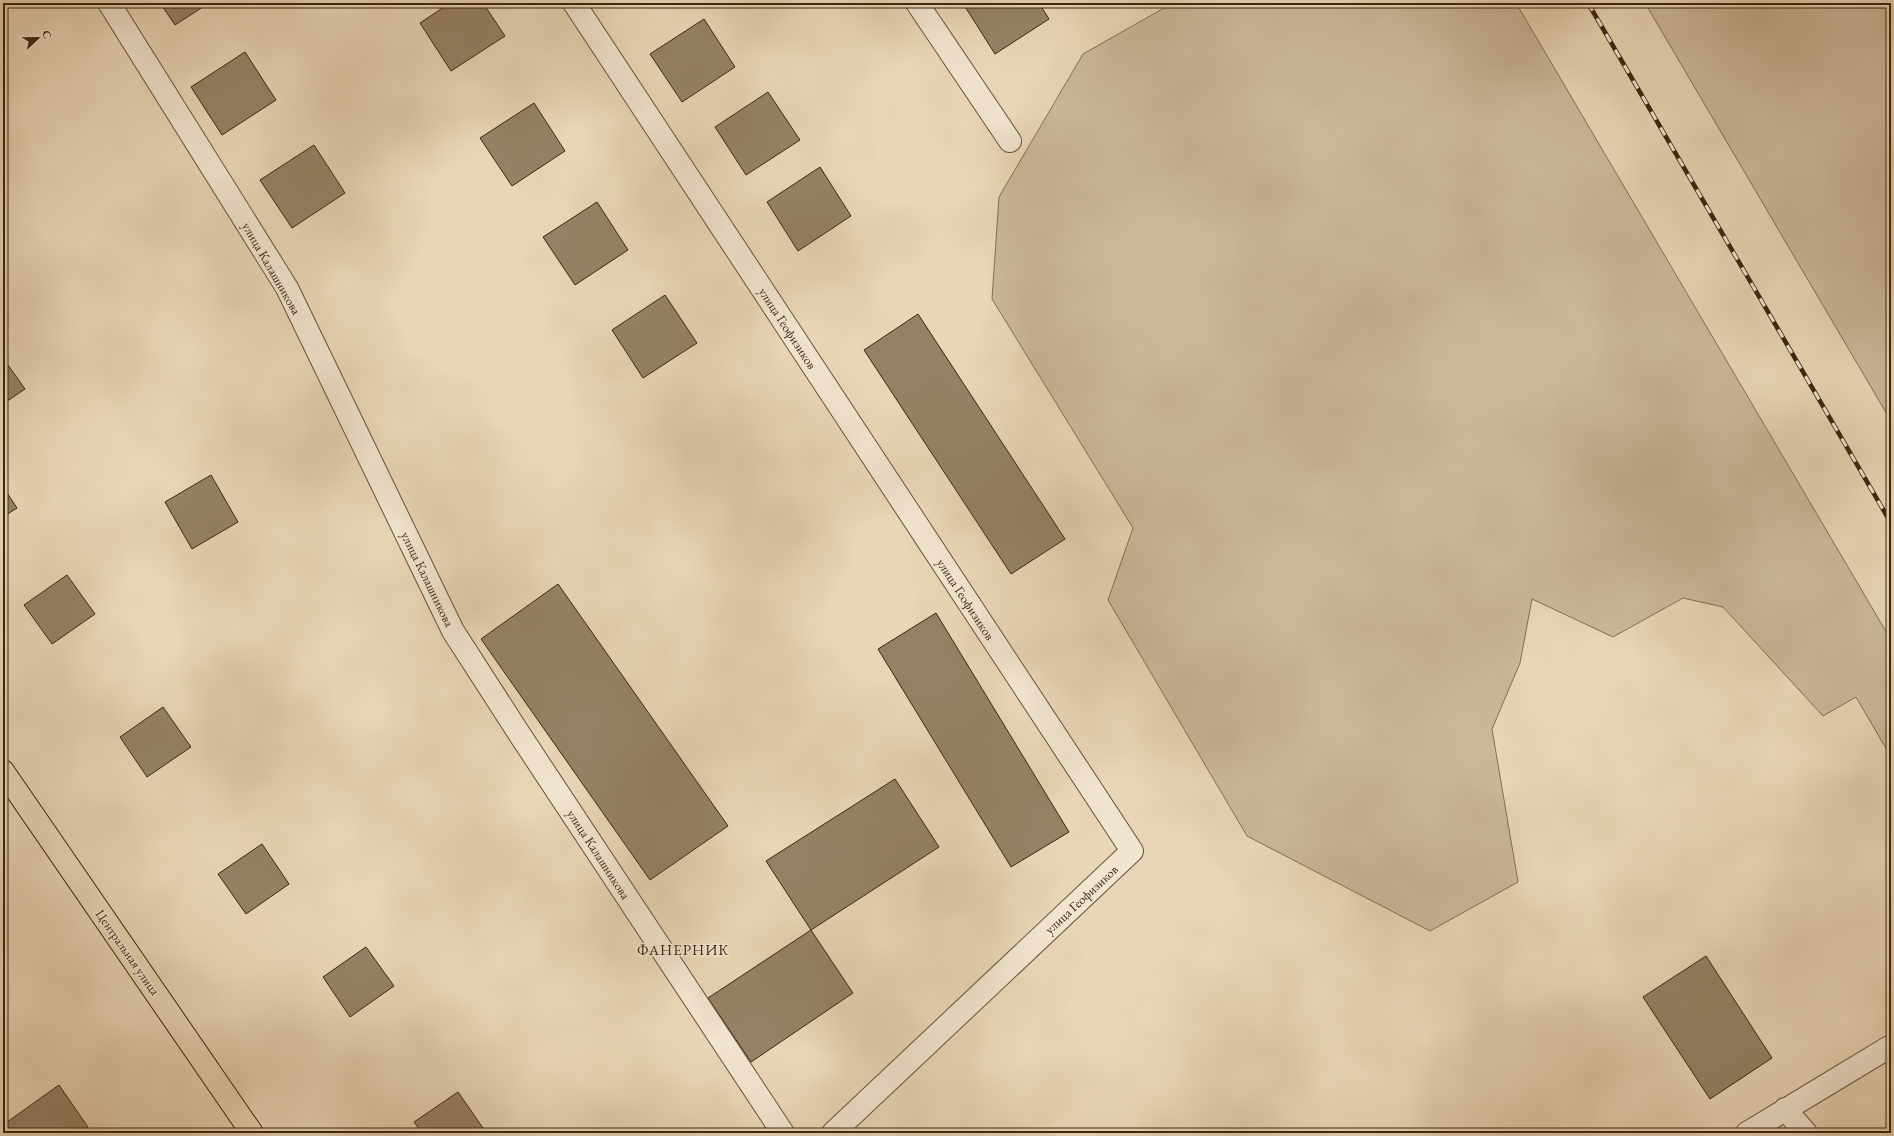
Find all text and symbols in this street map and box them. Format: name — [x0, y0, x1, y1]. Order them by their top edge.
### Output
north arrow — [18, 18, 58, 58]
text: С — [39, 28, 55, 41]
street label: улица Калашникова — [238, 219, 305, 318]
street label: улица Геофизиков — [755, 284, 821, 373]
street label: улица Калашникова — [397, 529, 458, 630]
street label: улица Геофизиков — [933, 555, 999, 644]
street label: улица Калашникова — [563, 806, 634, 903]
street label: улица Геофизиков — [1041, 861, 1122, 938]
street label: Центральная улица — [92, 906, 164, 999]
district label: ФАНЕРНИК — [637, 940, 729, 959]

